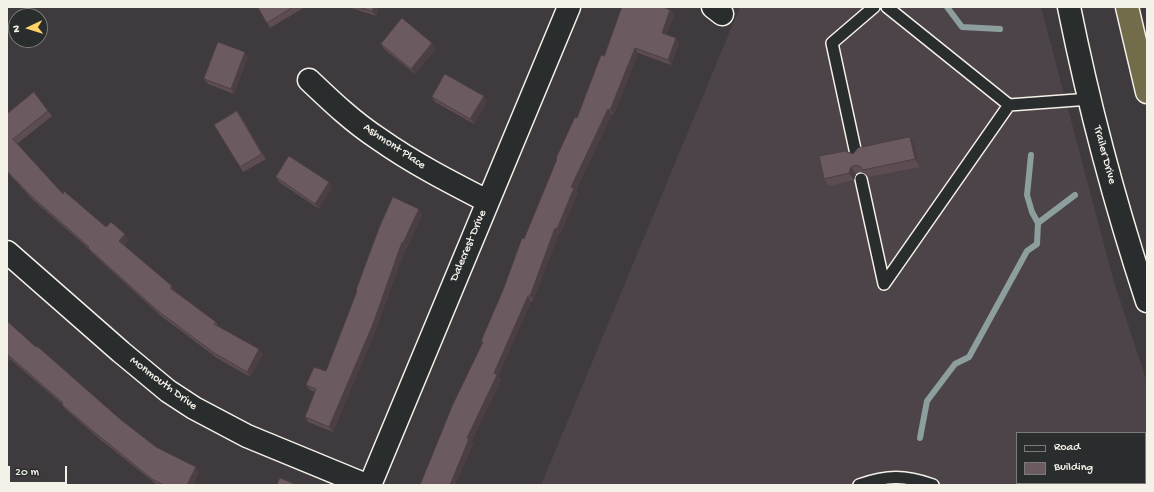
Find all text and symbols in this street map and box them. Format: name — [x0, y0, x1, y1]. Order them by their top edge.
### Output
north arrow — [8, 8, 48, 48]
text: N — [11, 25, 23, 33]
street label: Ashmont Place — [360, 121, 428, 173]
street label: Trailer Drive — [1089, 124, 1119, 186]
street label: Dalecrest Drive — [447, 208, 491, 284]
street label: Monmouth Drive — [126, 354, 200, 414]
legend — [1016, 432, 1146, 484]
text: Road — [1054, 441, 1080, 455]
scale bar — [10, 458, 69, 484]
text: Building — [1054, 461, 1093, 475]
text: 20 m — [15, 466, 39, 480]

